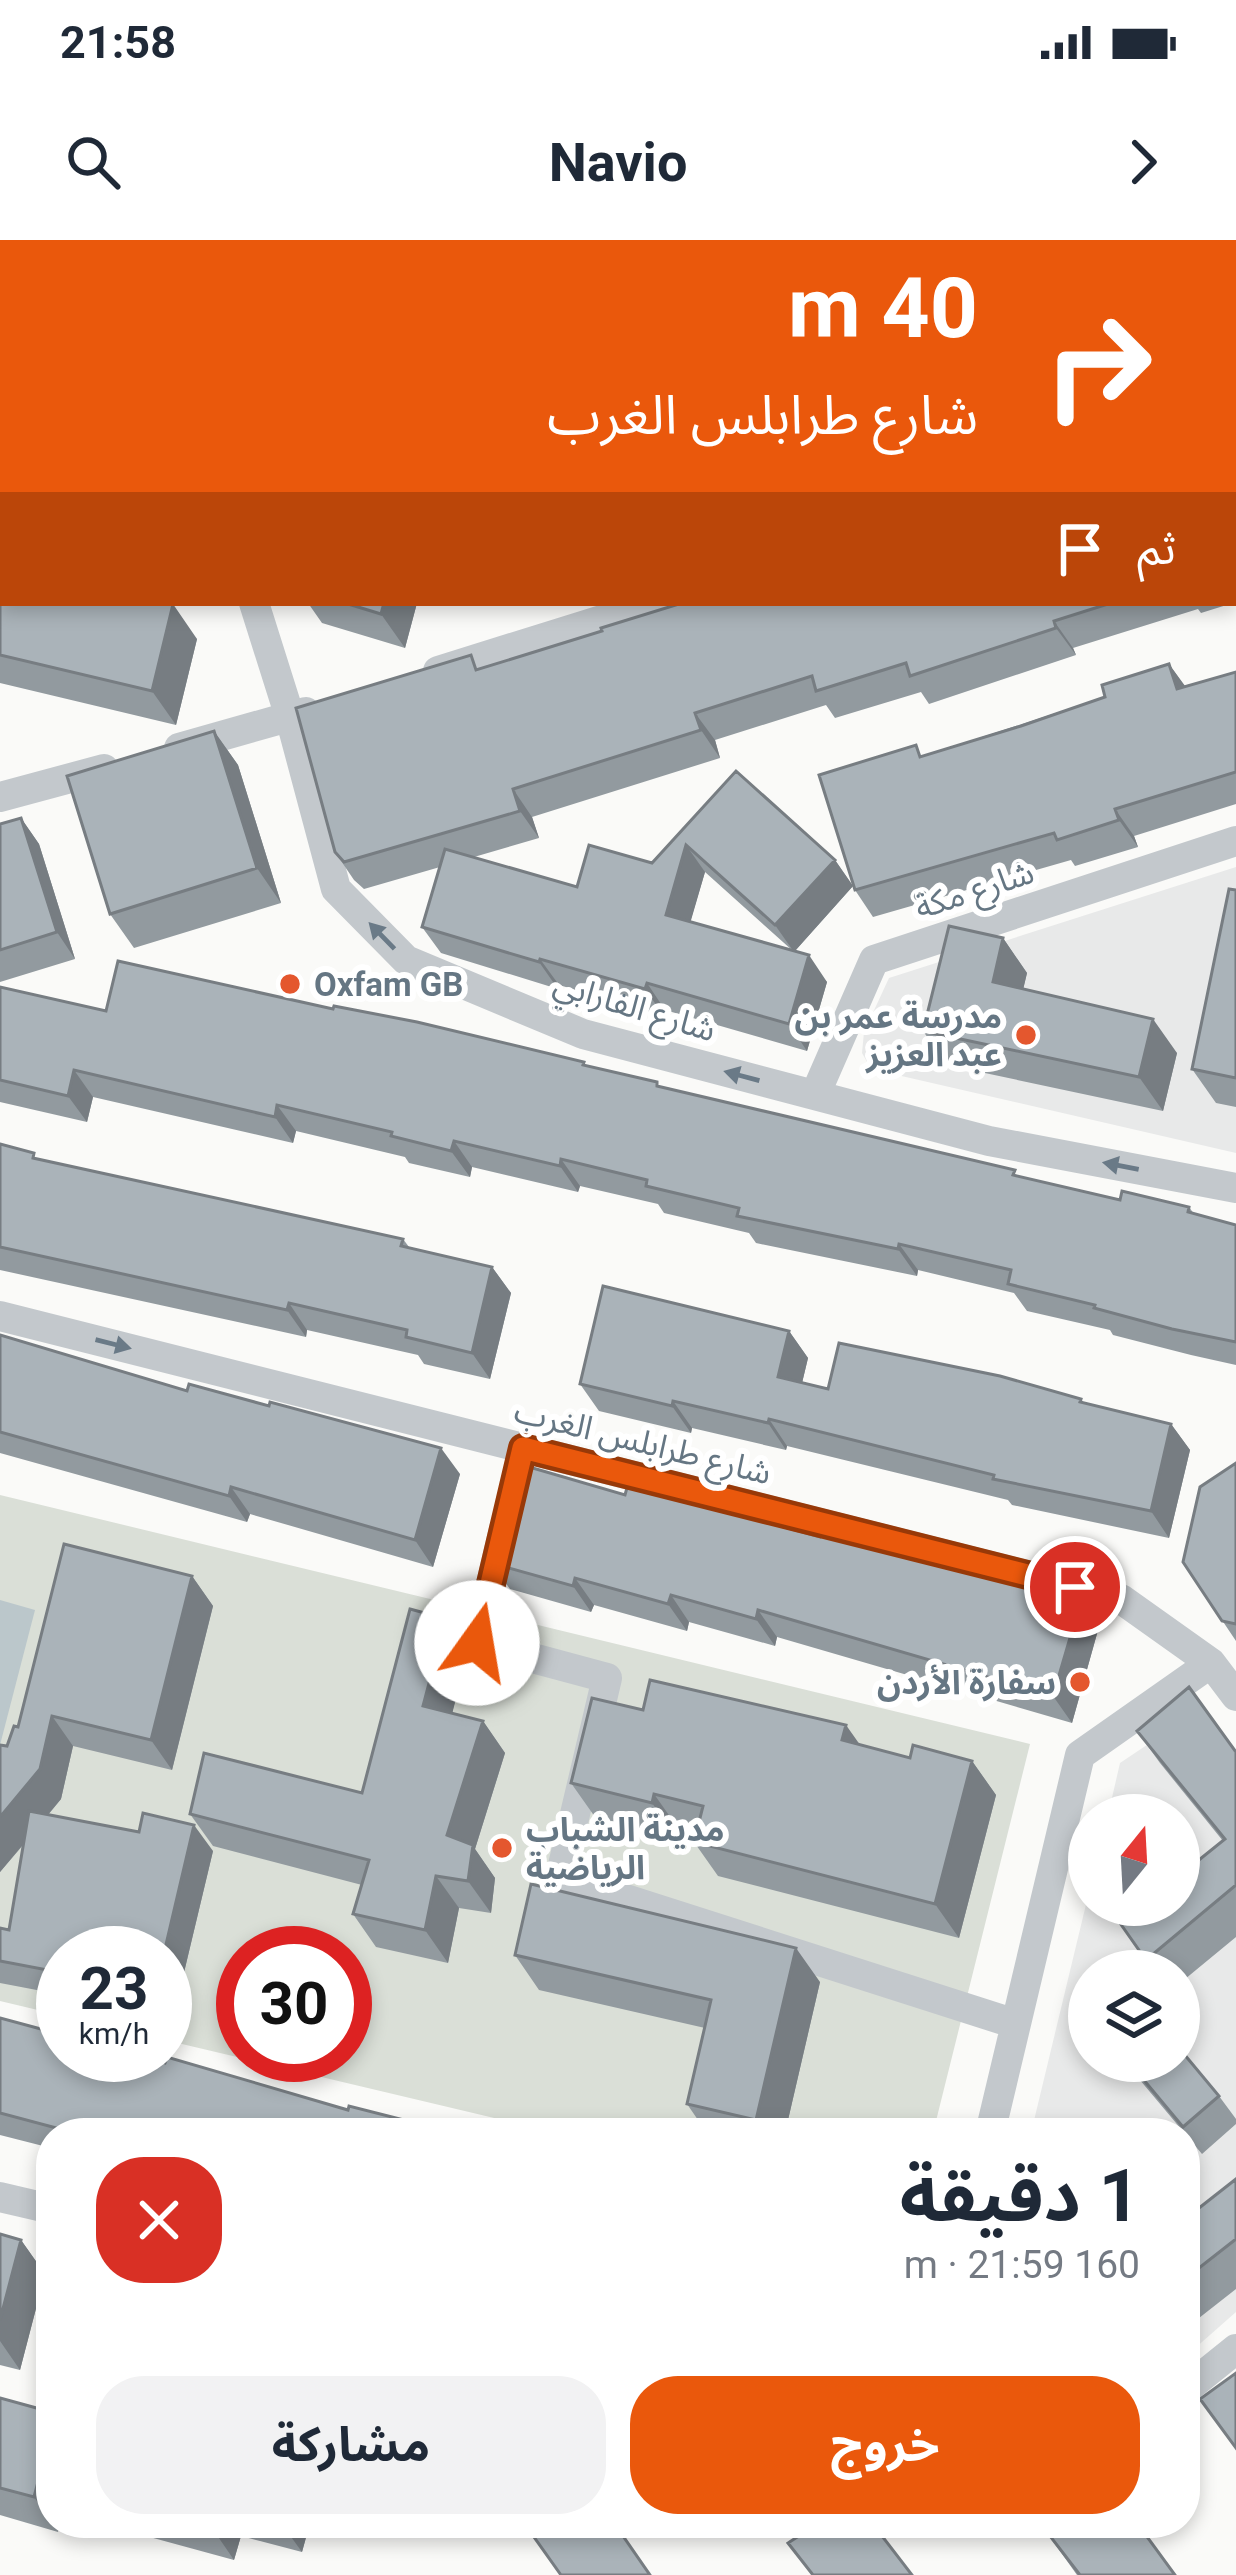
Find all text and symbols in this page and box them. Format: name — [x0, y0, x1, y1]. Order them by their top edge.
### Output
text: 21:58 — [60, 16, 176, 69]
icon: search — [60, 129, 126, 195]
icon: forward — [1110, 129, 1176, 195]
text: Navio — [549, 131, 687, 194]
text: 40 m — [788, 259, 978, 358]
icon: right — [1020, 288, 1176, 444]
text: شارع طرابلس الغرب — [547, 384, 978, 447]
icon: arrive — [1047, 516, 1113, 582]
text: ثم — [1137, 522, 1176, 575]
street label: شارع مكة — [910, 852, 1040, 932]
one-way arrow — [369, 922, 397, 951]
street label: شارع الفارابي — [548, 963, 720, 1055]
place label: Oxfam GB — [314, 965, 463, 1004]
marker: Oxfam GB — [277, 971, 303, 997]
place label: مدرسة عمر بن عبد العزيز — [794, 997, 1002, 1074]
marker: مدرسة عمر بن عبد العزيز — [1013, 1022, 1039, 1048]
one-way arrow — [723, 1065, 760, 1084]
one-way arrow — [1102, 1156, 1139, 1175]
one-way arrow — [95, 1335, 132, 1354]
street label: شارع طرابلس الغرب — [509, 1391, 775, 1497]
pin — [1024, 1536, 1126, 1638]
icon: arrive — [1042, 1554, 1108, 1620]
position arrow — [414, 1580, 540, 1706]
place label: سفارة الأردن — [877, 1663, 1056, 1702]
marker: سفارة الأردن — [1067, 1669, 1093, 1695]
north arrow — [1068, 1794, 1200, 1926]
map controls — [1068, 1794, 1200, 2082]
place label: مدينة الشباب الرياضية — [526, 1810, 725, 1887]
marker: مدينة الشباب الرياضية — [489, 1835, 515, 1861]
speed limit sign: 30 — [216, 1926, 372, 2082]
button: layers — [1068, 1950, 1200, 2082]
text: 23 — [80, 1953, 148, 2024]
text: km/h — [79, 2016, 149, 2051]
text: 1 دقيقة — [900, 2154, 1140, 2239]
button: close — [96, 2157, 222, 2283]
text: 160 m · 21:59 — [904, 2242, 1140, 2288]
button: مشاركة — [96, 2376, 606, 2514]
button: خروج — [630, 2376, 1140, 2514]

